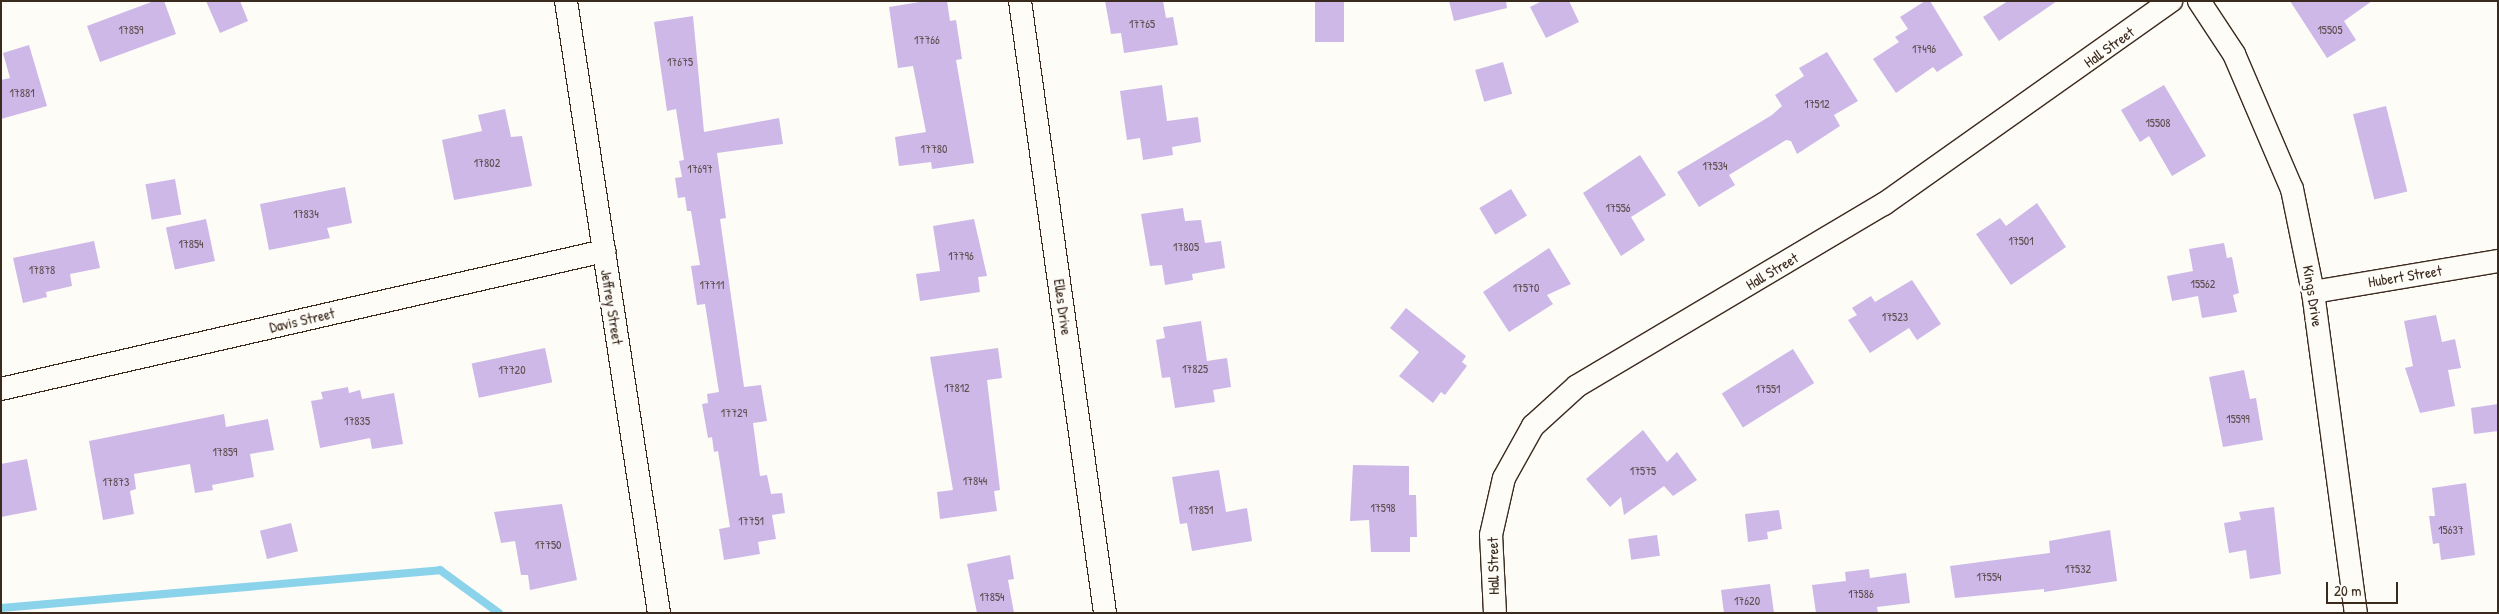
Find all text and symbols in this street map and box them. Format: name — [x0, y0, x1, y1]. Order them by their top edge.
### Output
house number: 17765 — [1129, 17, 1155, 31]
house number: 17859 — [119, 23, 143, 37]
street label: Hall Street — [2080, 23, 2138, 71]
house number: 15505 — [2318, 23, 2342, 37]
house number: 17766 — [914, 33, 940, 47]
house number: 17496 — [1912, 42, 1936, 56]
house number: 17675 — [667, 55, 693, 69]
house number: 17881 — [9, 86, 35, 100]
house number: 17512 — [1804, 97, 1830, 111]
house number: 15508 — [2145, 116, 2171, 130]
house number: 17780 — [921, 142, 947, 156]
house number: 17802 — [474, 156, 500, 170]
house number: 17534 — [1702, 159, 1728, 173]
house number: 17697 — [687, 162, 713, 176]
house number: 17556 — [1605, 201, 1631, 215]
house number: 17834 — [293, 207, 319, 221]
house number: 17501 — [2008, 234, 2034, 248]
house number: 17854 — [178, 237, 204, 251]
house number: 17805 — [1173, 240, 1199, 254]
street label: Hall Street — [1743, 248, 1801, 294]
house number: 17796 — [948, 249, 974, 263]
street label: Hubert Street — [2367, 261, 2443, 291]
house number: 17878 — [29, 263, 55, 277]
street label: Kings Drive — [2299, 264, 2327, 328]
street label: Jeffrey Street — [597, 268, 627, 346]
house number: 15562 — [2191, 277, 2215, 291]
house number: 17711 — [700, 278, 724, 292]
street label: Elles Drive — [1050, 278, 1076, 336]
house number: 17570 — [1513, 281, 1539, 295]
street label: Davis Street — [268, 304, 336, 336]
house number: 17523 — [1882, 310, 1908, 324]
house number: 17825 — [1182, 362, 1208, 376]
house number: 17720 — [498, 363, 526, 377]
house number: 17812 — [944, 381, 970, 395]
house number: 17551 — [1756, 382, 1780, 396]
house number: 17729 — [721, 406, 747, 420]
house number: 15599 — [2226, 412, 2250, 426]
house number: 17835 — [344, 414, 370, 428]
house number: 17859 — [213, 445, 237, 459]
house number: 17575 — [1630, 464, 1656, 478]
house number: 17844 — [963, 474, 987, 488]
house number: 17873 — [103, 475, 129, 489]
house number: 17598 — [1371, 501, 1395, 515]
house number: 17851 — [1189, 503, 1213, 517]
house number: 17751 — [738, 514, 764, 528]
house number: 15637 — [2438, 523, 2464, 537]
street label: Hall Street — [1483, 537, 1503, 595]
house number: 17750 — [535, 538, 561, 552]
house number: 17532 — [2065, 562, 2091, 576]
house number: 17554 — [1977, 570, 2001, 584]
scale bar — [2329, 572, 2402, 604]
text: 20 m — [2334, 580, 2361, 601]
house number: 17586 — [1848, 587, 1874, 601]
house number: 17854 — [979, 590, 1005, 604]
house number: 17620 — [1734, 594, 1760, 608]

